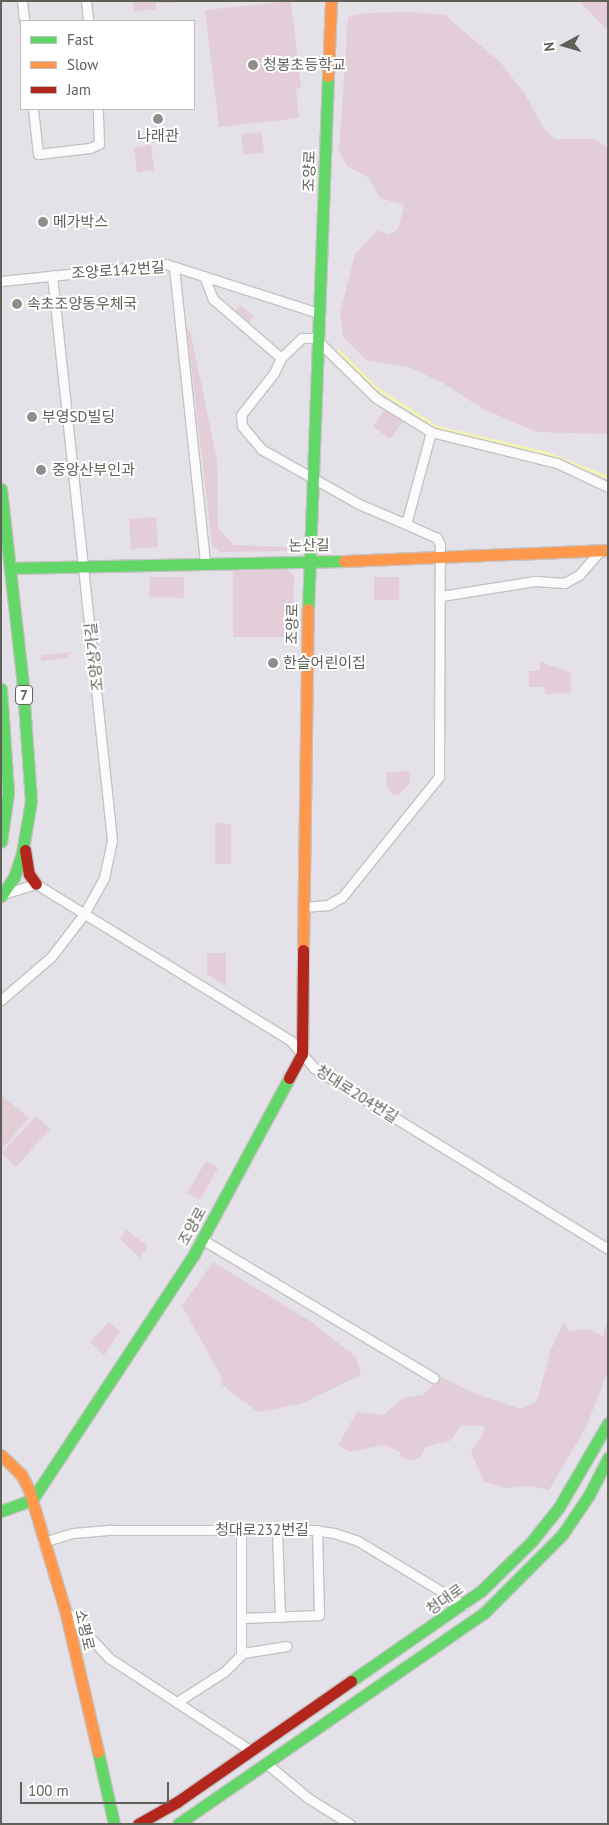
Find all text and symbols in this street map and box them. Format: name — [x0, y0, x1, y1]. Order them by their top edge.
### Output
legend — [20, 20, 195, 110]
north arrow — [539, 20, 589, 70]
text: Fast — [67, 30, 94, 49]
text: N — [540, 41, 559, 52]
text: Slow — [67, 55, 98, 74]
place label: 청봉초등학교 — [263, 56, 346, 74]
marker: 청봉초등학교 — [247, 59, 259, 71]
text: Jam — [67, 80, 91, 99]
marker: 나래관 — [152, 113, 164, 125]
place label: 나래관 — [137, 127, 179, 145]
street label: 조양로 — [299, 150, 319, 192]
place label: 메가박스 — [53, 213, 108, 231]
marker: 메가박스 — [37, 216, 49, 228]
street label: 조양로142번길 — [71, 258, 165, 282]
place label: 속초조양동우체국 — [27, 295, 137, 313]
marker: 속초조양동우체국 — [11, 298, 23, 310]
place label: 부영SD빌딩 — [42, 408, 115, 426]
marker: 부영SD빌딩 — [26, 411, 38, 423]
place label: 중앙산부인과 — [52, 461, 135, 479]
marker: 중앙산부인과 — [34, 463, 48, 477]
street label: 논산길 — [288, 536, 330, 554]
street label: 조양로 — [283, 603, 301, 645]
street label: 조양상가길 — [81, 622, 107, 692]
place label: 한슬어린이집 — [283, 654, 366, 672]
marker: 한슬어린이집 — [267, 657, 279, 669]
road number: 7 — [14, 684, 34, 706]
street label: 청대로204번길 — [313, 1062, 401, 1126]
street label: 조양로 — [174, 1204, 210, 1248]
street label: 청대로232번길 — [215, 1521, 309, 1539]
street label: 청대로 — [423, 1580, 467, 1618]
street label: 소평로 — [72, 1608, 98, 1652]
scale bar — [22, 1772, 171, 1804]
text: 100 m — [28, 1781, 69, 1800]

